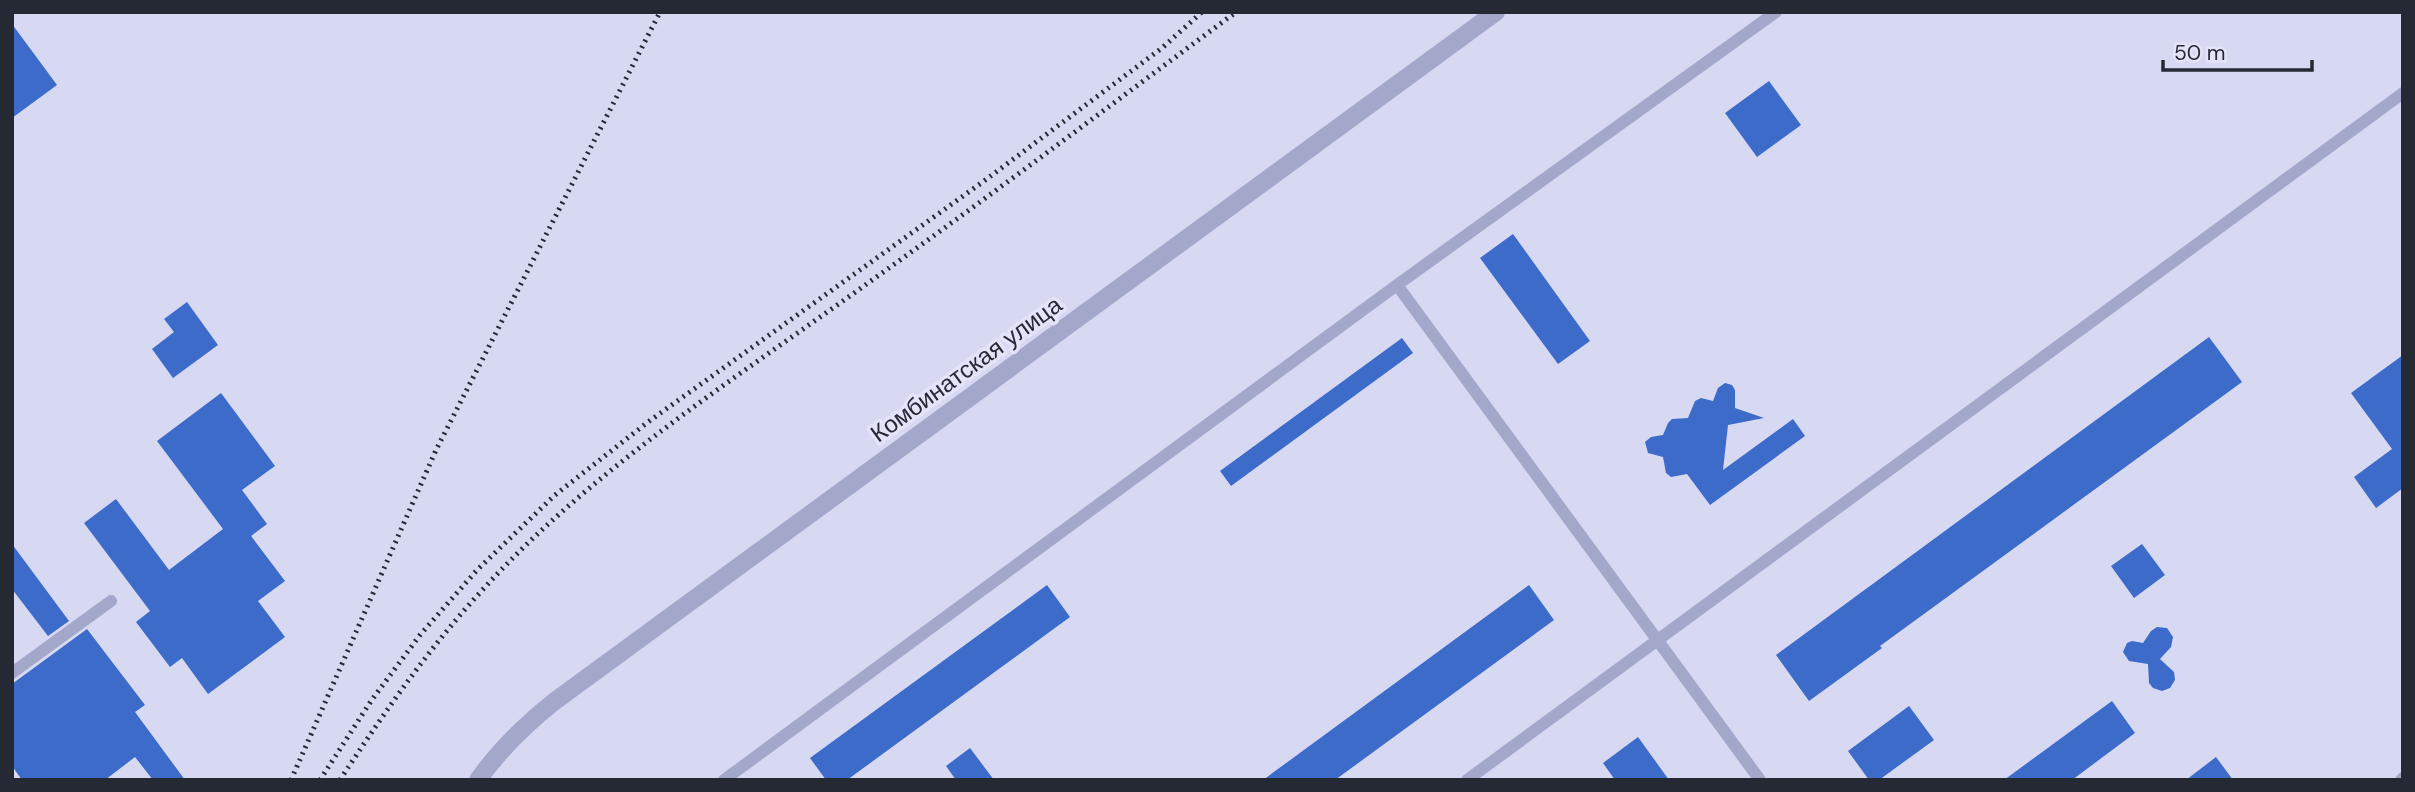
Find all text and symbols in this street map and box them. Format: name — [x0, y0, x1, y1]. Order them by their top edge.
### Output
scale bar — [2163, 28, 2312, 72]
text: 50 m — [2174, 39, 2225, 67]
street label: Комбинатская улица — [864, 289, 1068, 449]

